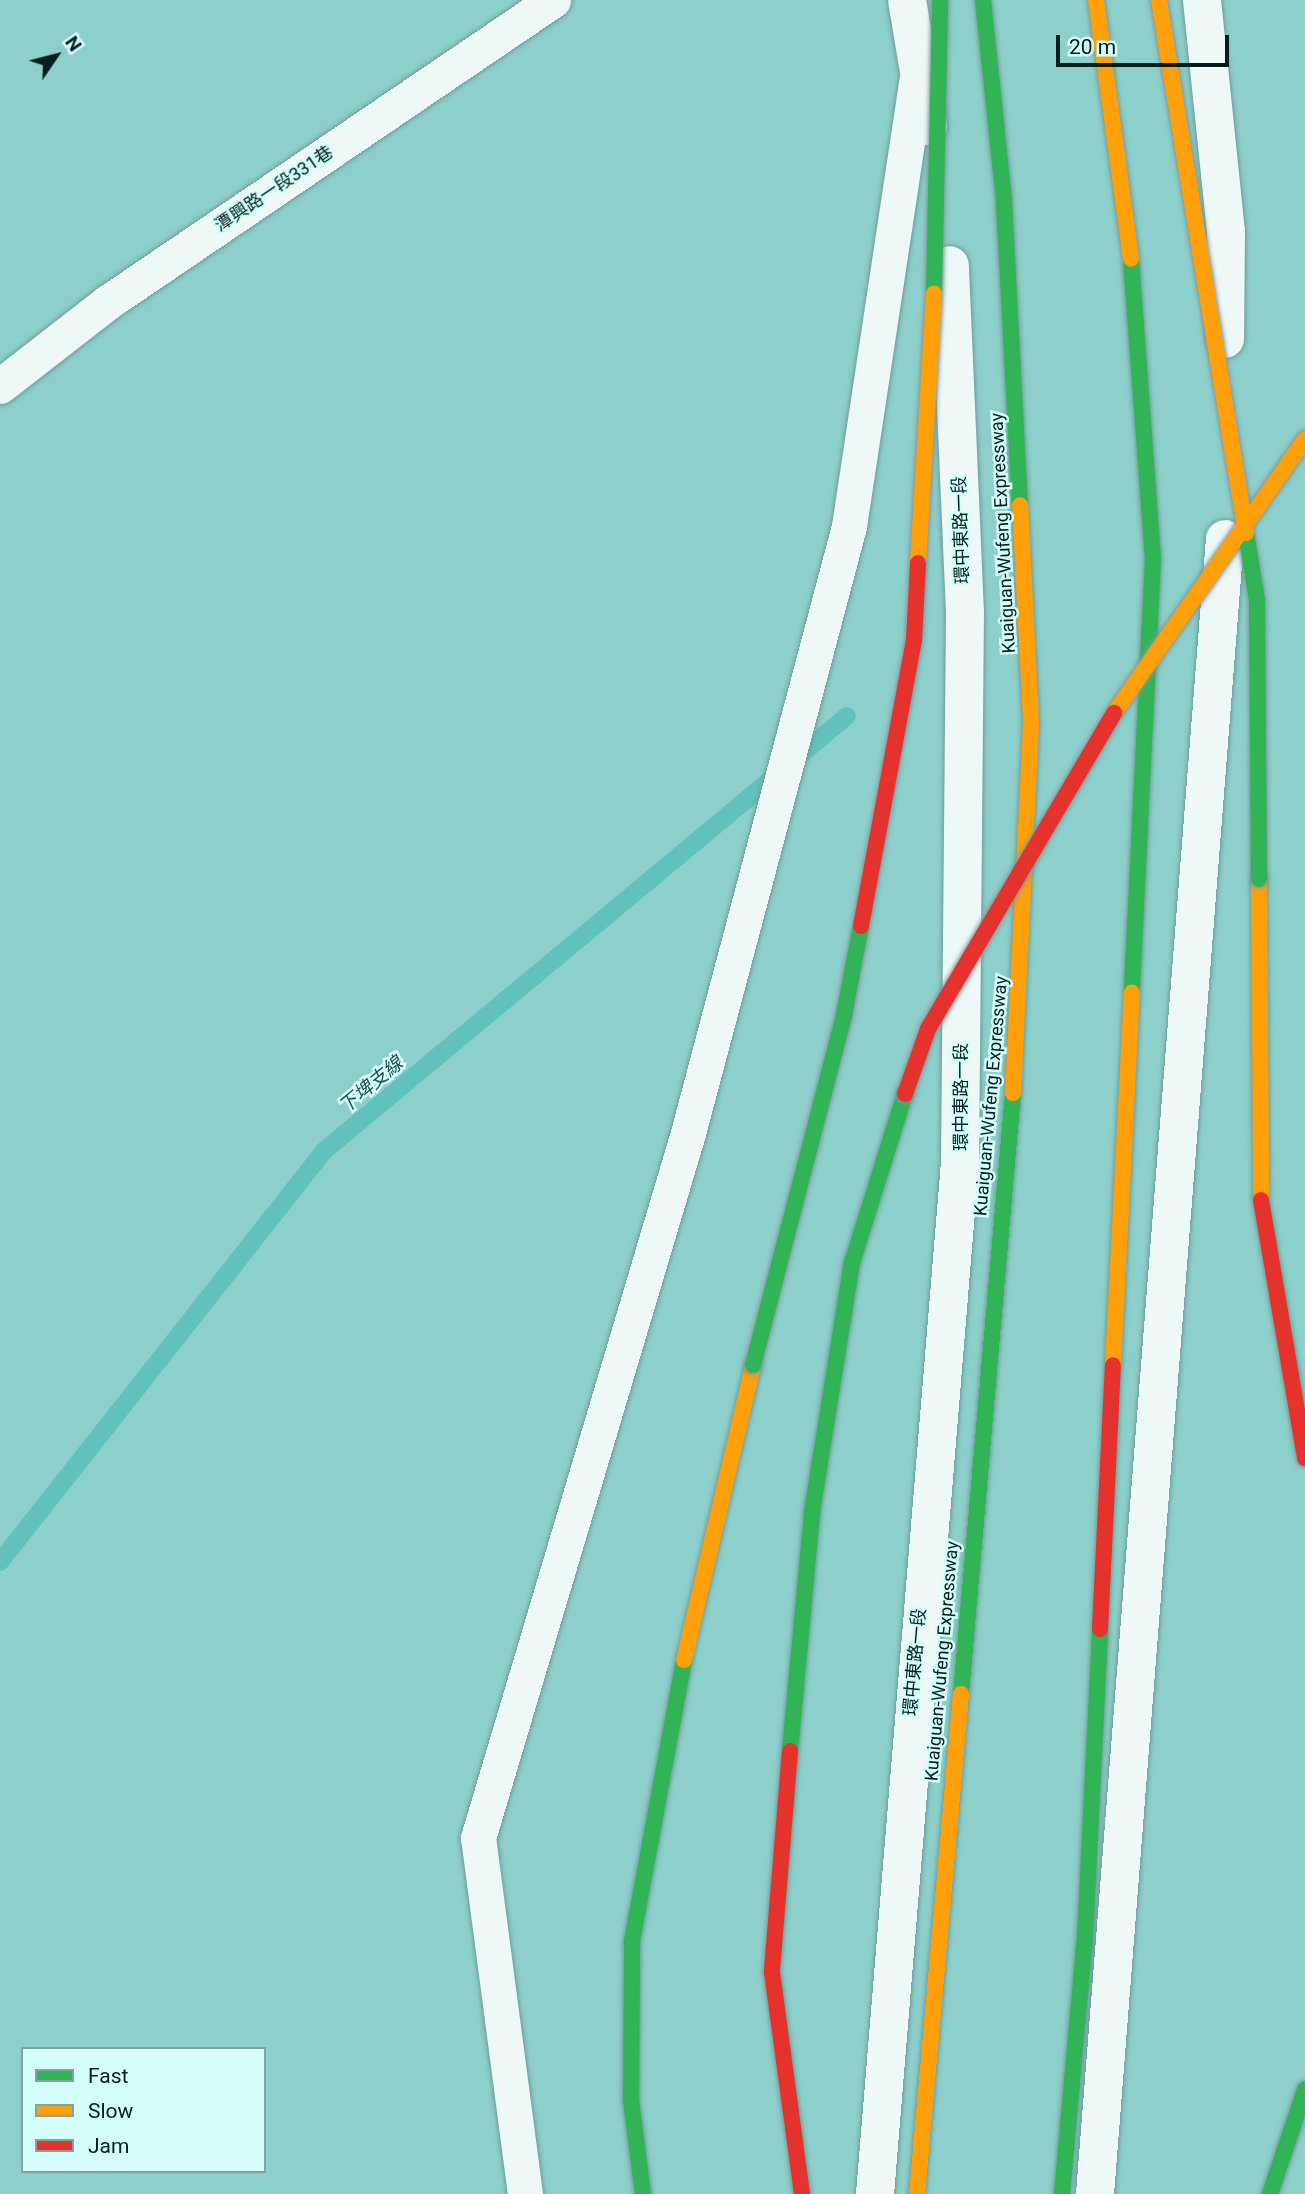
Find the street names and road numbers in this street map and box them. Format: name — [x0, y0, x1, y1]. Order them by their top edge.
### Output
street label: 潭興路一段331巷 — [211, 141, 337, 237]
street label: Kuaiguan-Wufeng Expressway — [986, 412, 1020, 654]
street label: 環中東路一段 — [948, 476, 974, 584]
street label: Kuaiguan-Wufeng Expressway — [970, 975, 1012, 1217]
street label: 環中東路一段 — [950, 1043, 972, 1151]
street label: Kuaiguan-Wufeng Expressway — [921, 1540, 963, 1782]
street label: 環中東路一段 — [900, 1607, 930, 1717]

